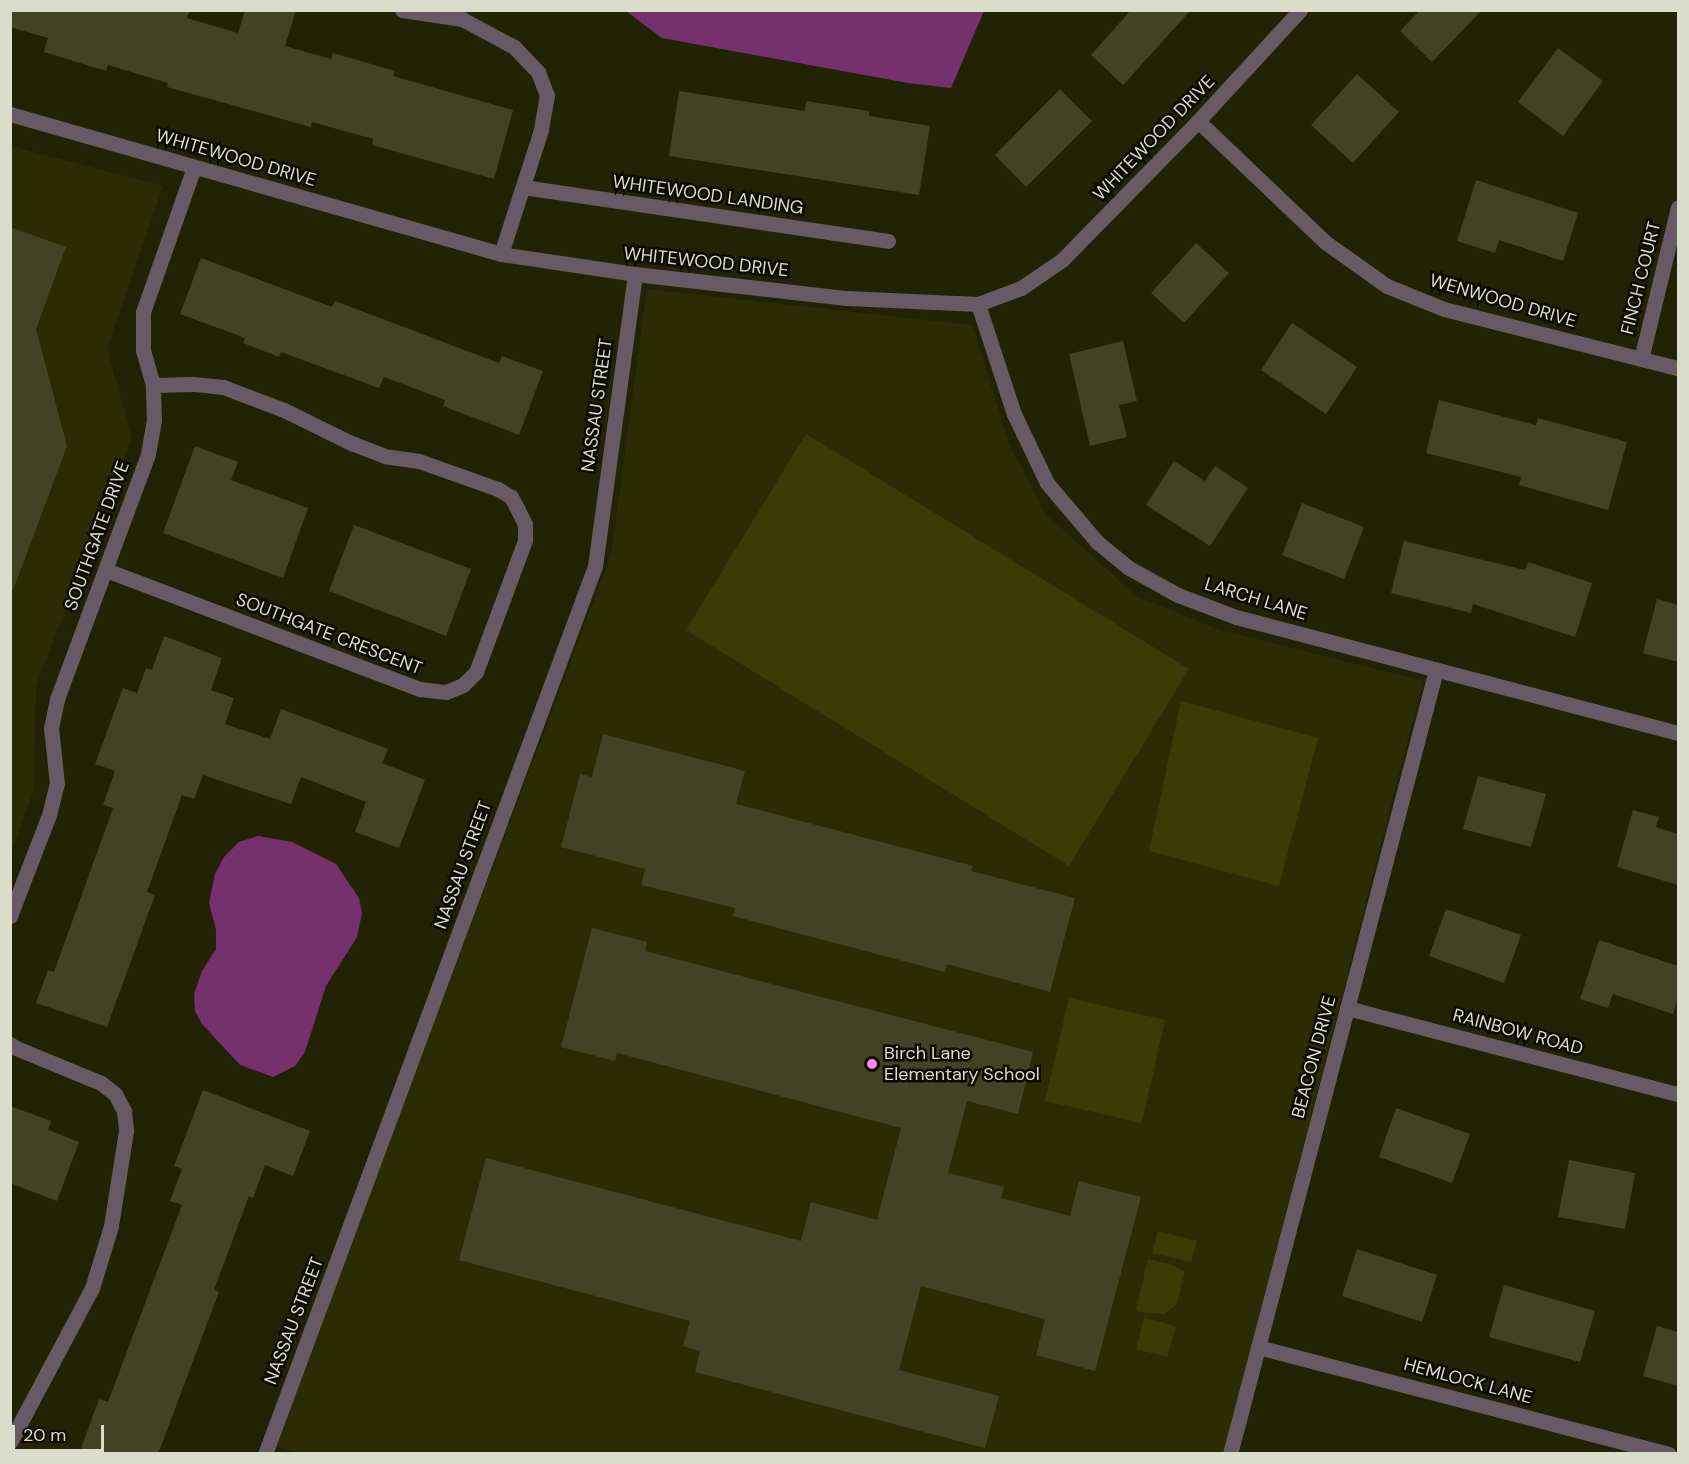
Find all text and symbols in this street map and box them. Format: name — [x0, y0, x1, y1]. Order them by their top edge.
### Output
street label: WHITEWOOD DRIVE — [1089, 71, 1219, 205]
street label: WHITEWOOD DRIVE — [153, 125, 319, 191]
street label: WHITEWOOD LANDING — [611, 171, 805, 219]
street label: FINCH COURT — [1617, 219, 1665, 337]
street label: WHITEWOOD DRIVE — [622, 243, 790, 281]
street label: WENWOOD DRIVE — [1427, 270, 1579, 332]
street label: NASSAU STREET — [577, 337, 617, 473]
street label: SOUTHGATE DRIVE — [60, 458, 134, 614]
street label: LARCH LANE — [1202, 573, 1310, 625]
street label: SOUTHGATE CRESCENT — [233, 589, 425, 679]
street label: NASSAU STREET — [430, 798, 496, 932]
street label: BEACON DRIVE — [1287, 993, 1341, 1121]
street label: RAINBOW ROAD — [1451, 1004, 1585, 1060]
place label: Birch Lane Elementary School — [884, 1043, 1040, 1086]
marker: Birch Lane Elementary School — [865, 1057, 879, 1071]
street label: NASSAU STREET — [260, 1254, 328, 1388]
street label: HEMLOCK LANE — [1401, 1353, 1535, 1409]
scale bar — [15, 1413, 106, 1451]
text: 20 m — [23, 1423, 66, 1447]

